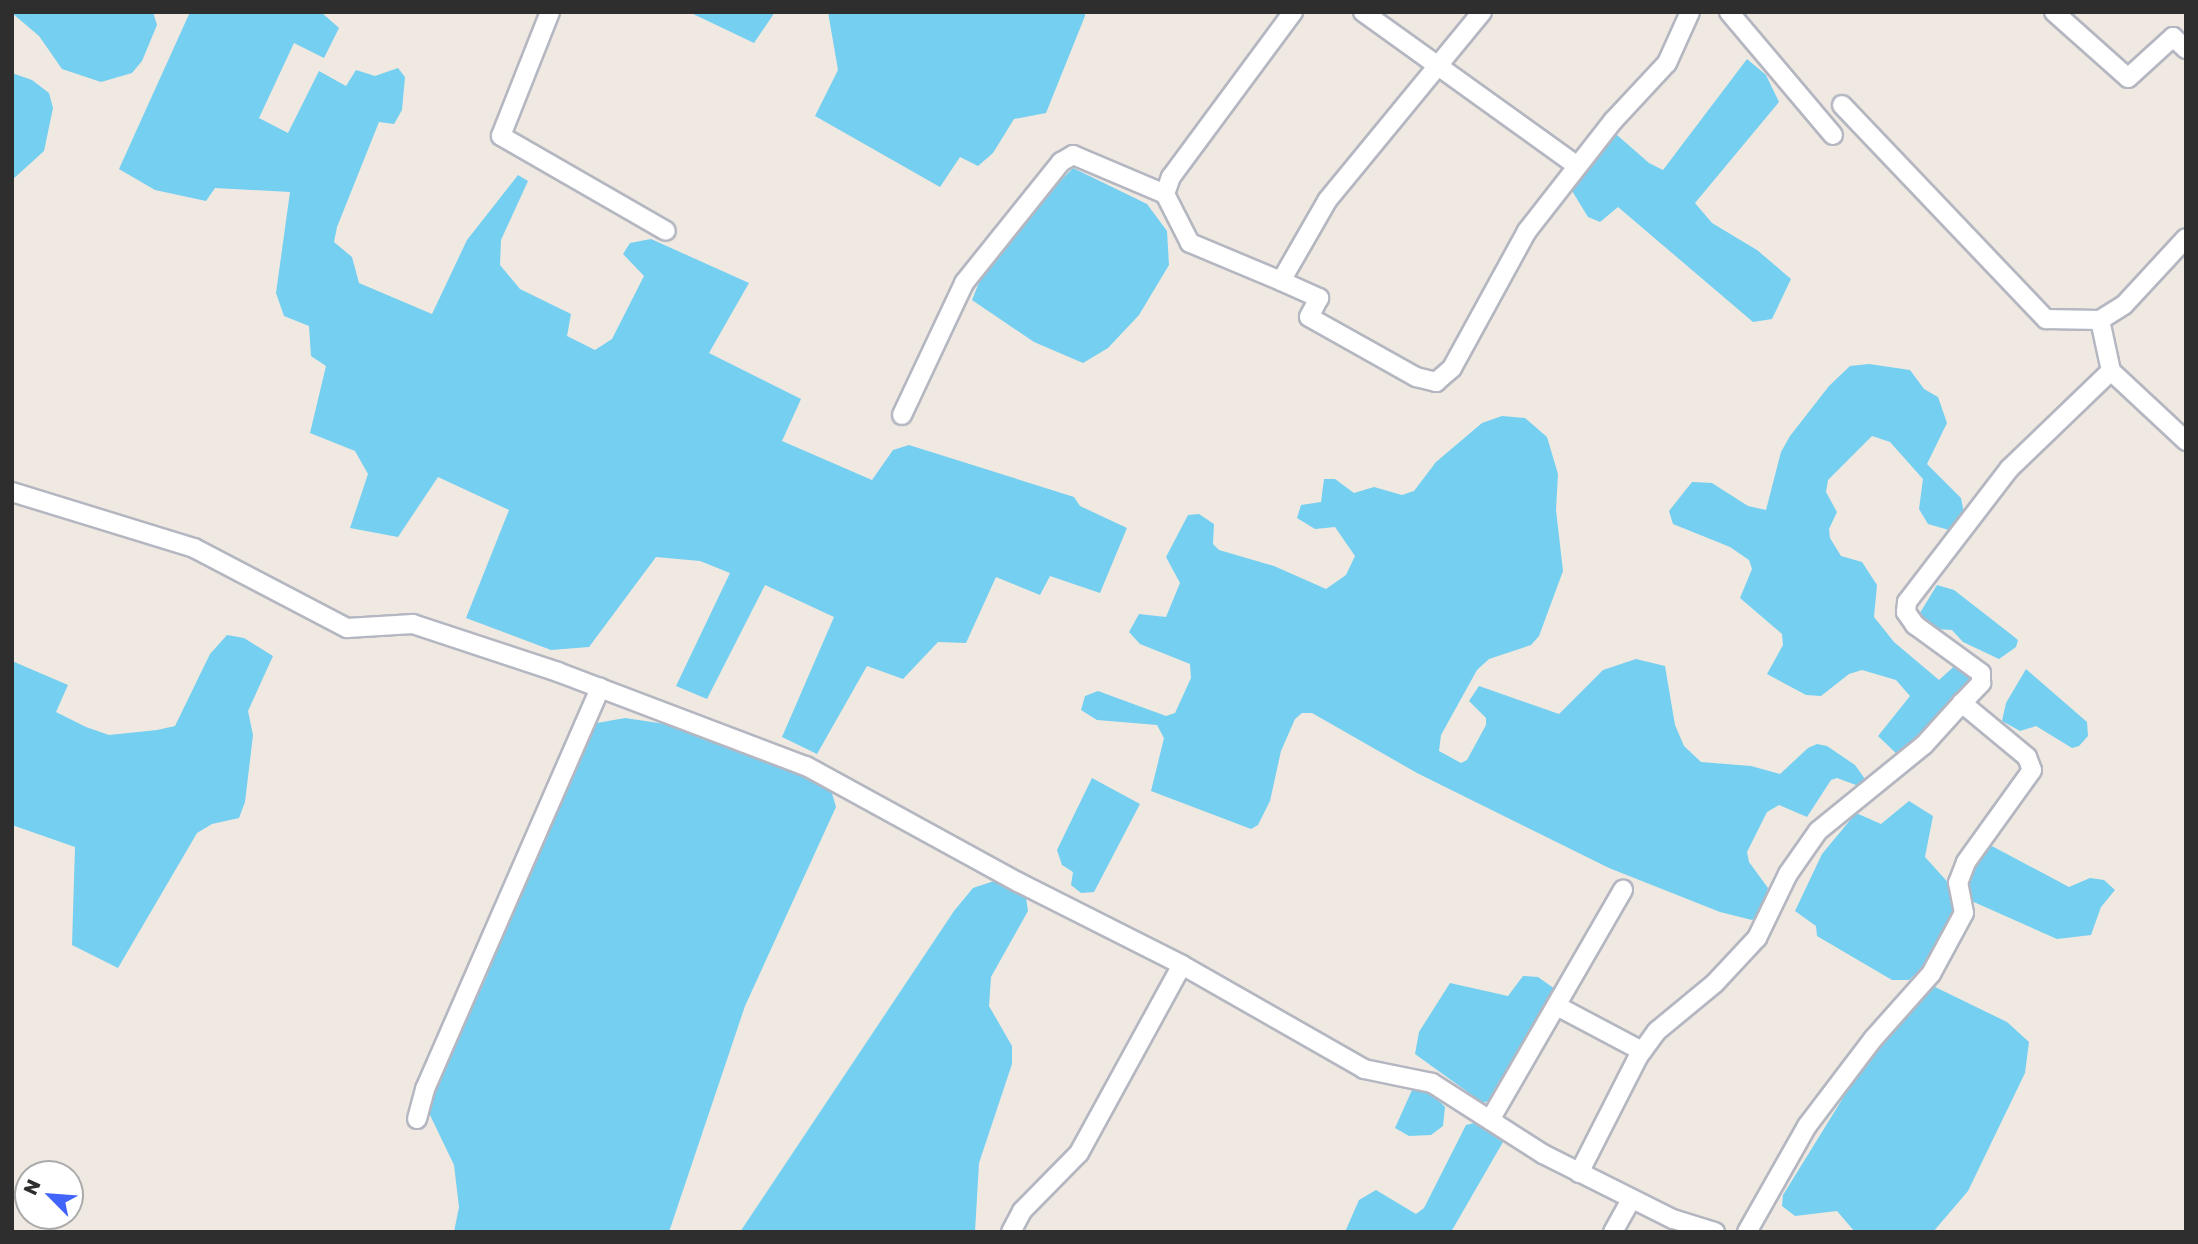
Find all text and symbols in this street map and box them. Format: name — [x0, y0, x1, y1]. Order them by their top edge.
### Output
north arrow — [14, 1160, 84, 1230]
text: N — [18, 1175, 45, 1198]

